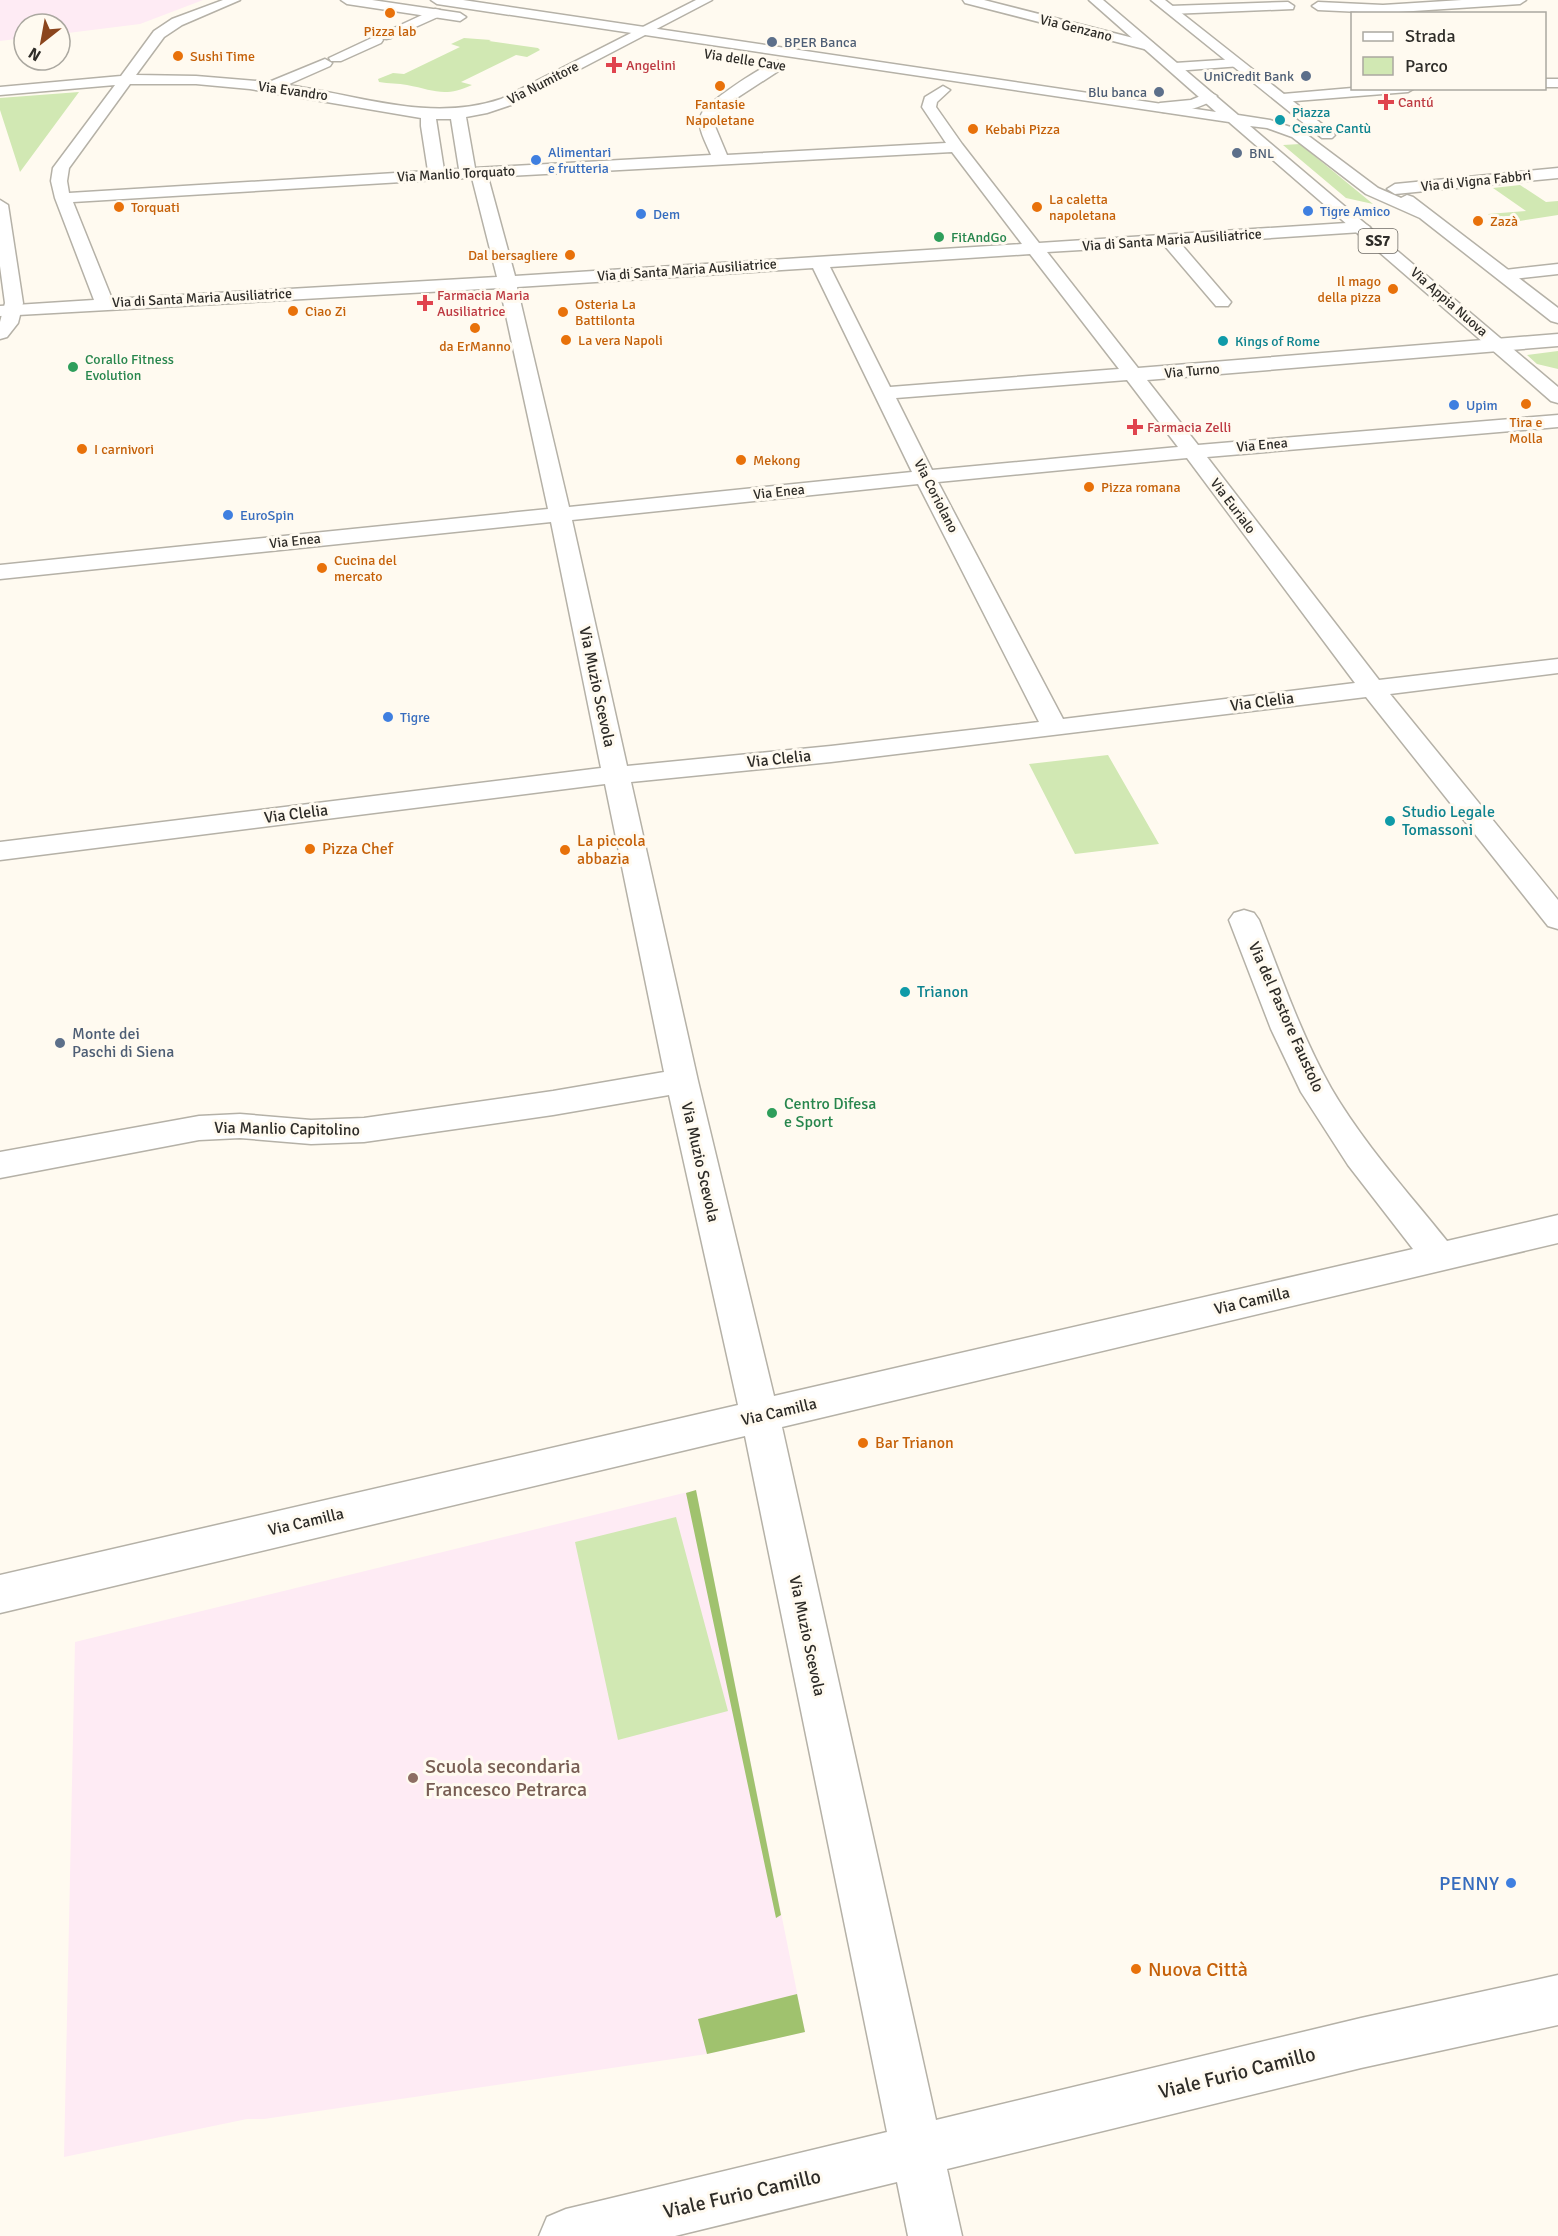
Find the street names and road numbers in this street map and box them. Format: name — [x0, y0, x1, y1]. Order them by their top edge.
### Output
street label: Via Genzano — [1038, 11, 1114, 45]
street label: Via delle Cave — [703, 45, 787, 75]
street label: Via Numitore — [504, 58, 582, 108]
street label: Via Evandro — [257, 78, 329, 104]
street label: Via Manlio Torquato — [396, 162, 516, 186]
street label: Via di Vigna Fabbri — [1420, 167, 1532, 195]
street label: Via di Santa Maria Ausiliatrice — [1082, 225, 1262, 255]
road number: SS7 — [1358, 229, 1398, 253]
street label: Via di Santa Maria Ausiliatrice — [597, 255, 777, 285]
street label: Via Appia Nuova — [1407, 264, 1491, 340]
street label: Via di Santa Maria Ausiliatrice — [112, 285, 292, 311]
street label: Via Turno — [1164, 360, 1220, 382]
street label: Via Enea — [1236, 434, 1288, 456]
street label: Via Coriolano — [910, 456, 962, 536]
street label: Via Eurialo — [1207, 475, 1259, 537]
street label: Via Enea — [752, 481, 806, 503]
street label: Via Enea — [268, 530, 322, 552]
street label: Via Muzio Scevola — [574, 625, 620, 749]
street label: Via Clelia — [1229, 688, 1295, 716]
street label: Via Clelia — [746, 746, 812, 772]
street label: Via Clelia — [263, 800, 329, 828]
street label: Via del Pastore Faustolo — [1244, 939, 1328, 1095]
street label: Via Muzio Scevola — [676, 1100, 724, 1224]
street label: Via Manlio Capitolino — [214, 1118, 360, 1140]
street label: Via Camilla — [1212, 1283, 1292, 1319]
street label: Via Camilla — [739, 1394, 819, 1430]
street label: Via Camilla — [266, 1504, 346, 1540]
street label: Via Muzio Scevola — [784, 1574, 830, 1698]
street label: Viale Furio Camillo — [1156, 2041, 1318, 2105]
street label: Viale Furio Camillo — [661, 2164, 823, 2224]

